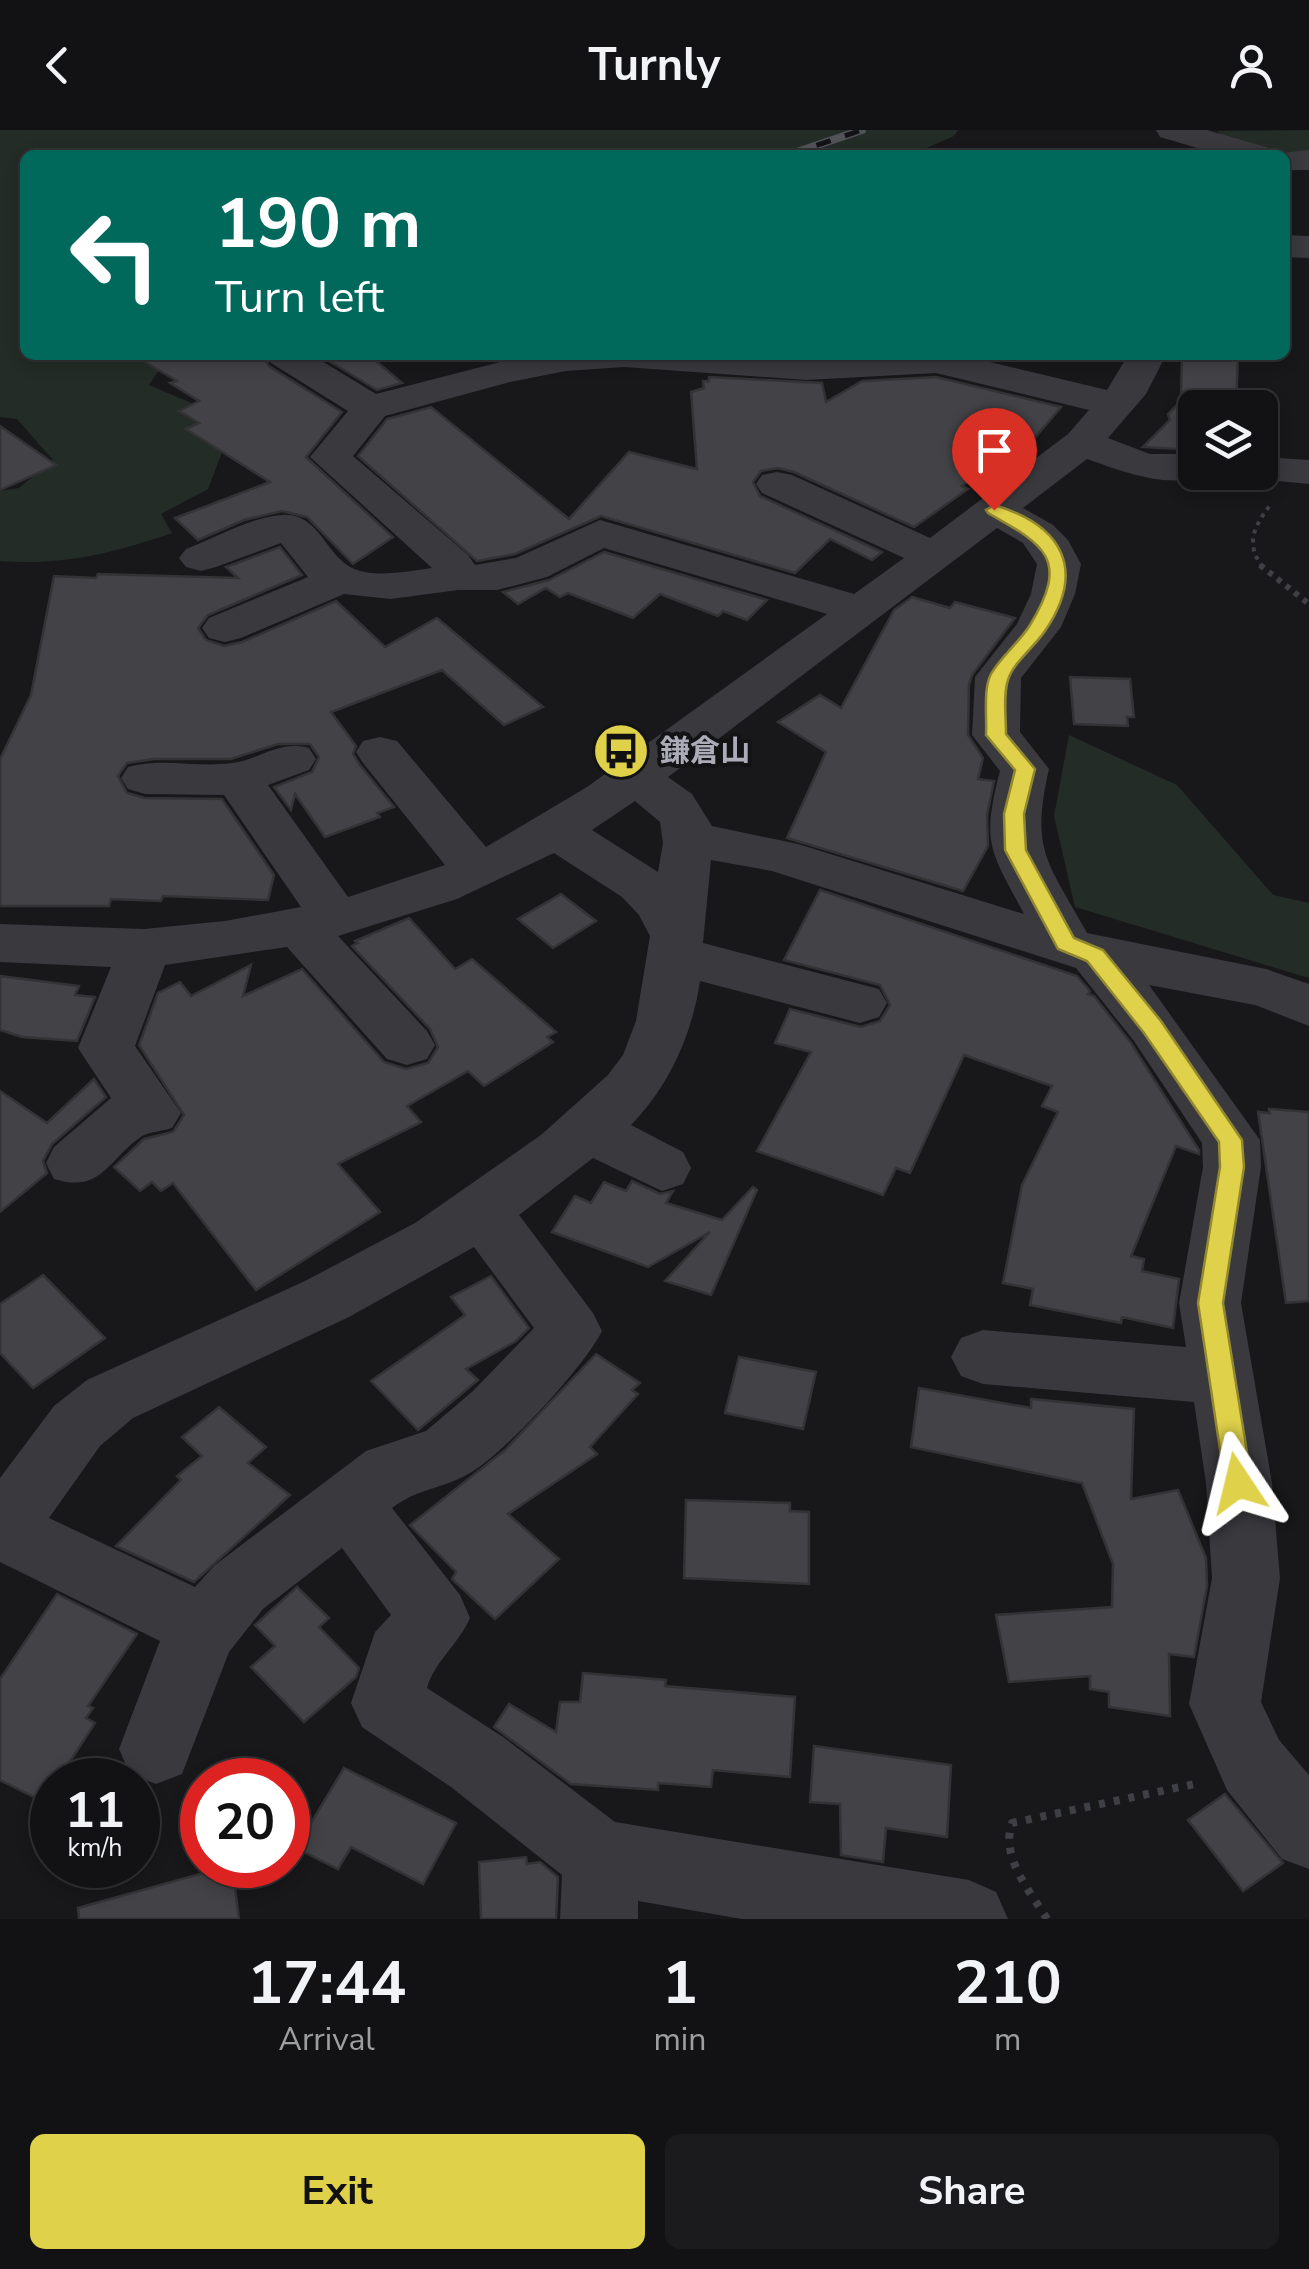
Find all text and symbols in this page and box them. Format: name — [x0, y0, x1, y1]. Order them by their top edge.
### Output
text: Turnly — [588, 35, 721, 96]
icon: back — [30, 38, 85, 93]
icon: person — [1224, 38, 1279, 93]
text: 190 m — [215, 176, 421, 272]
icon: left — [50, 190, 180, 320]
text: Turn left — [215, 267, 384, 328]
map controls — [1178, 390, 1278, 490]
button: layers — [1178, 390, 1278, 490]
pin — [952, 408, 1037, 511]
icon: arrive — [967, 423, 1022, 478]
bus stop icon: 鎌倉山 — [591, 721, 651, 781]
place label: 鎌倉山 — [660, 731, 750, 772]
position arrow — [1186, 1431, 1290, 1535]
speed limit sign: 20 — [180, 1758, 310, 1888]
text: 11 — [65, 1776, 125, 1845]
text: km/h — [67, 1831, 123, 1865]
text: 17:44 — [247, 1942, 406, 2024]
text: 1 — [662, 1942, 698, 2024]
text: 210 — [954, 1942, 1062, 2024]
text: Arrival — [279, 2018, 375, 2061]
text: min — [653, 2018, 706, 2061]
text: m — [994, 2018, 1021, 2061]
button: Exit — [30, 2134, 645, 2249]
button: Share — [665, 2134, 1279, 2249]

